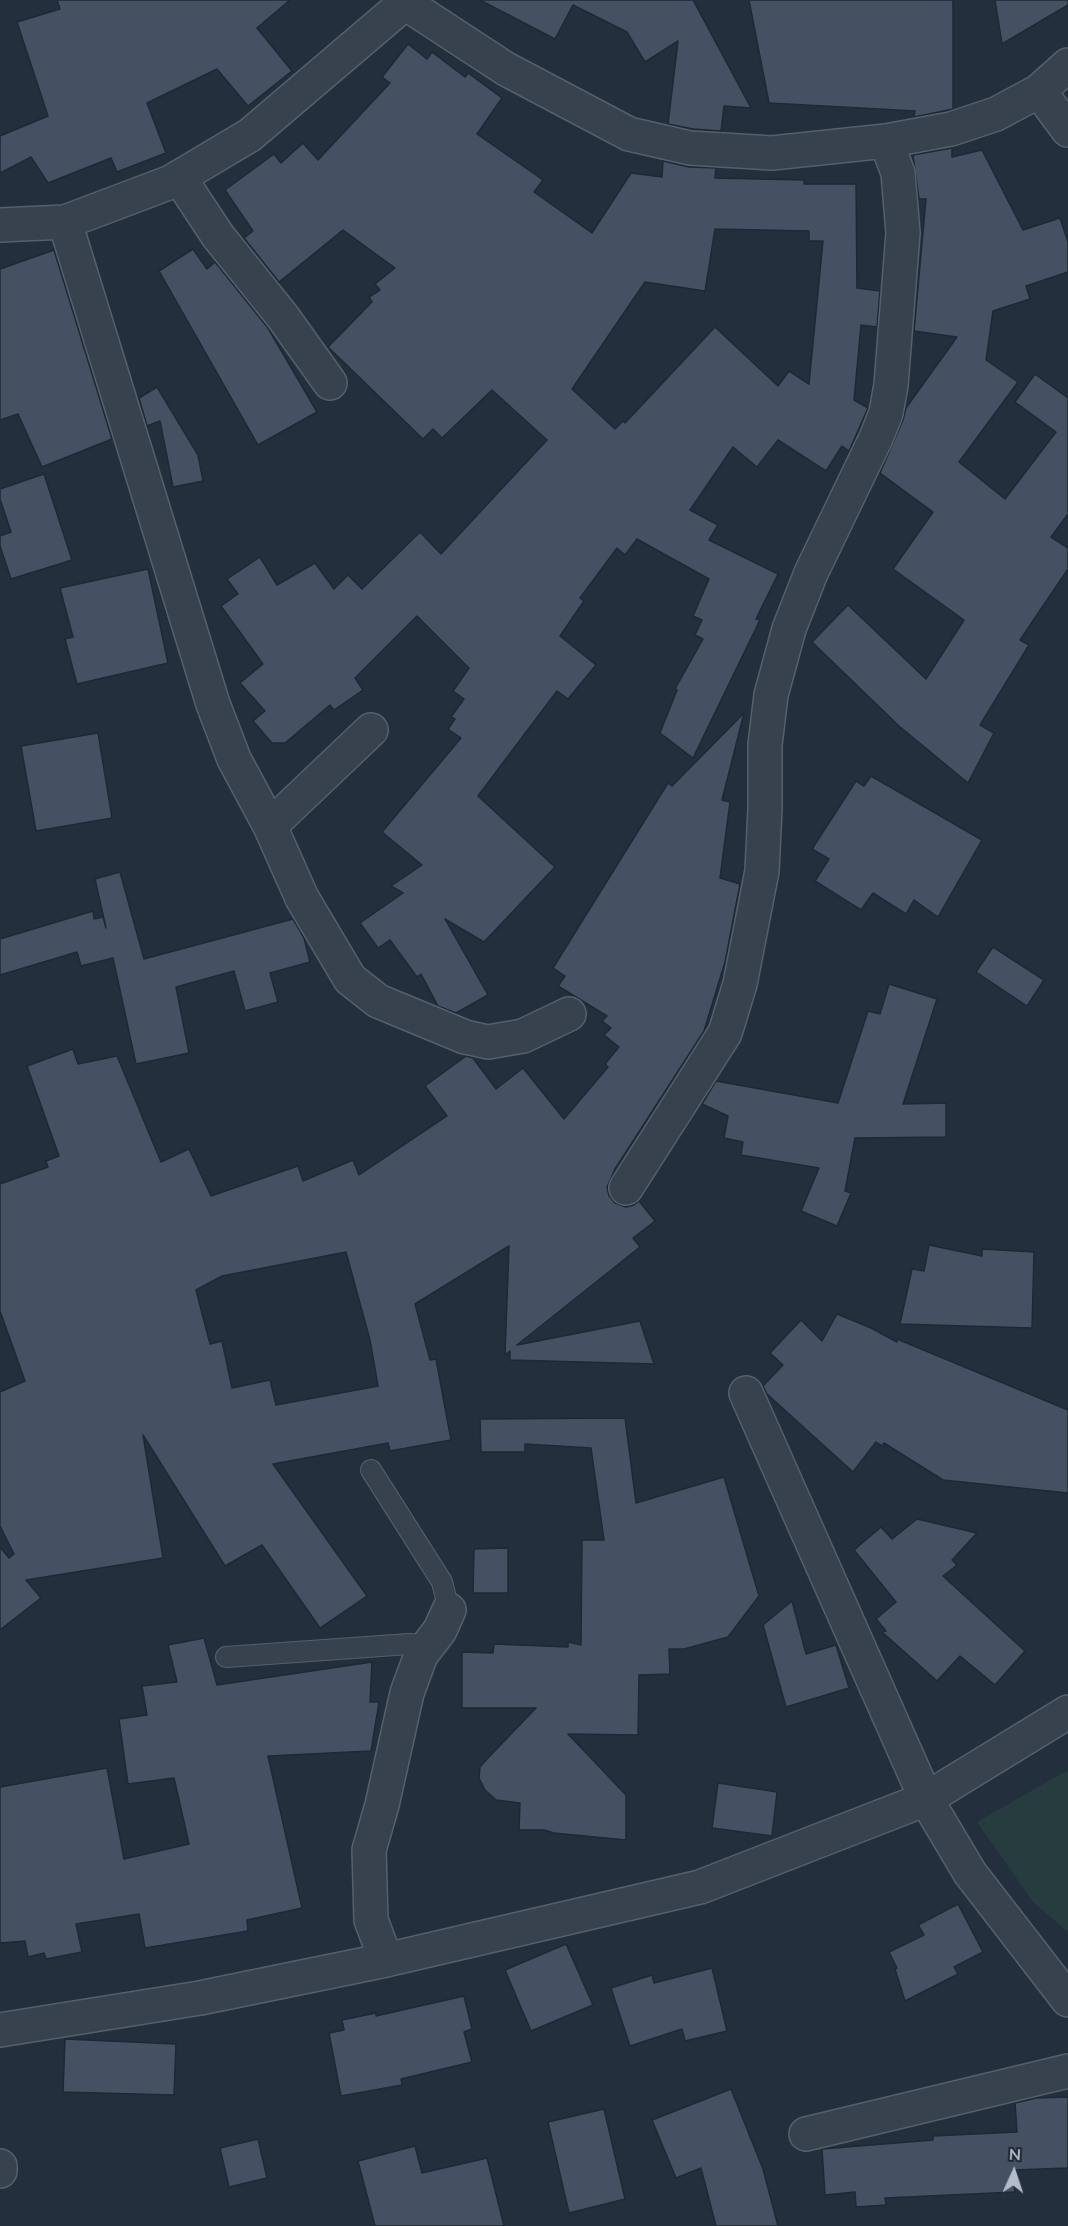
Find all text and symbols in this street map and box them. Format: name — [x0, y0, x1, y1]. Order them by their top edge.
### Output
north arrow — [984, 2142, 1044, 2202]
text: N — [1008, 2144, 1022, 2164]

